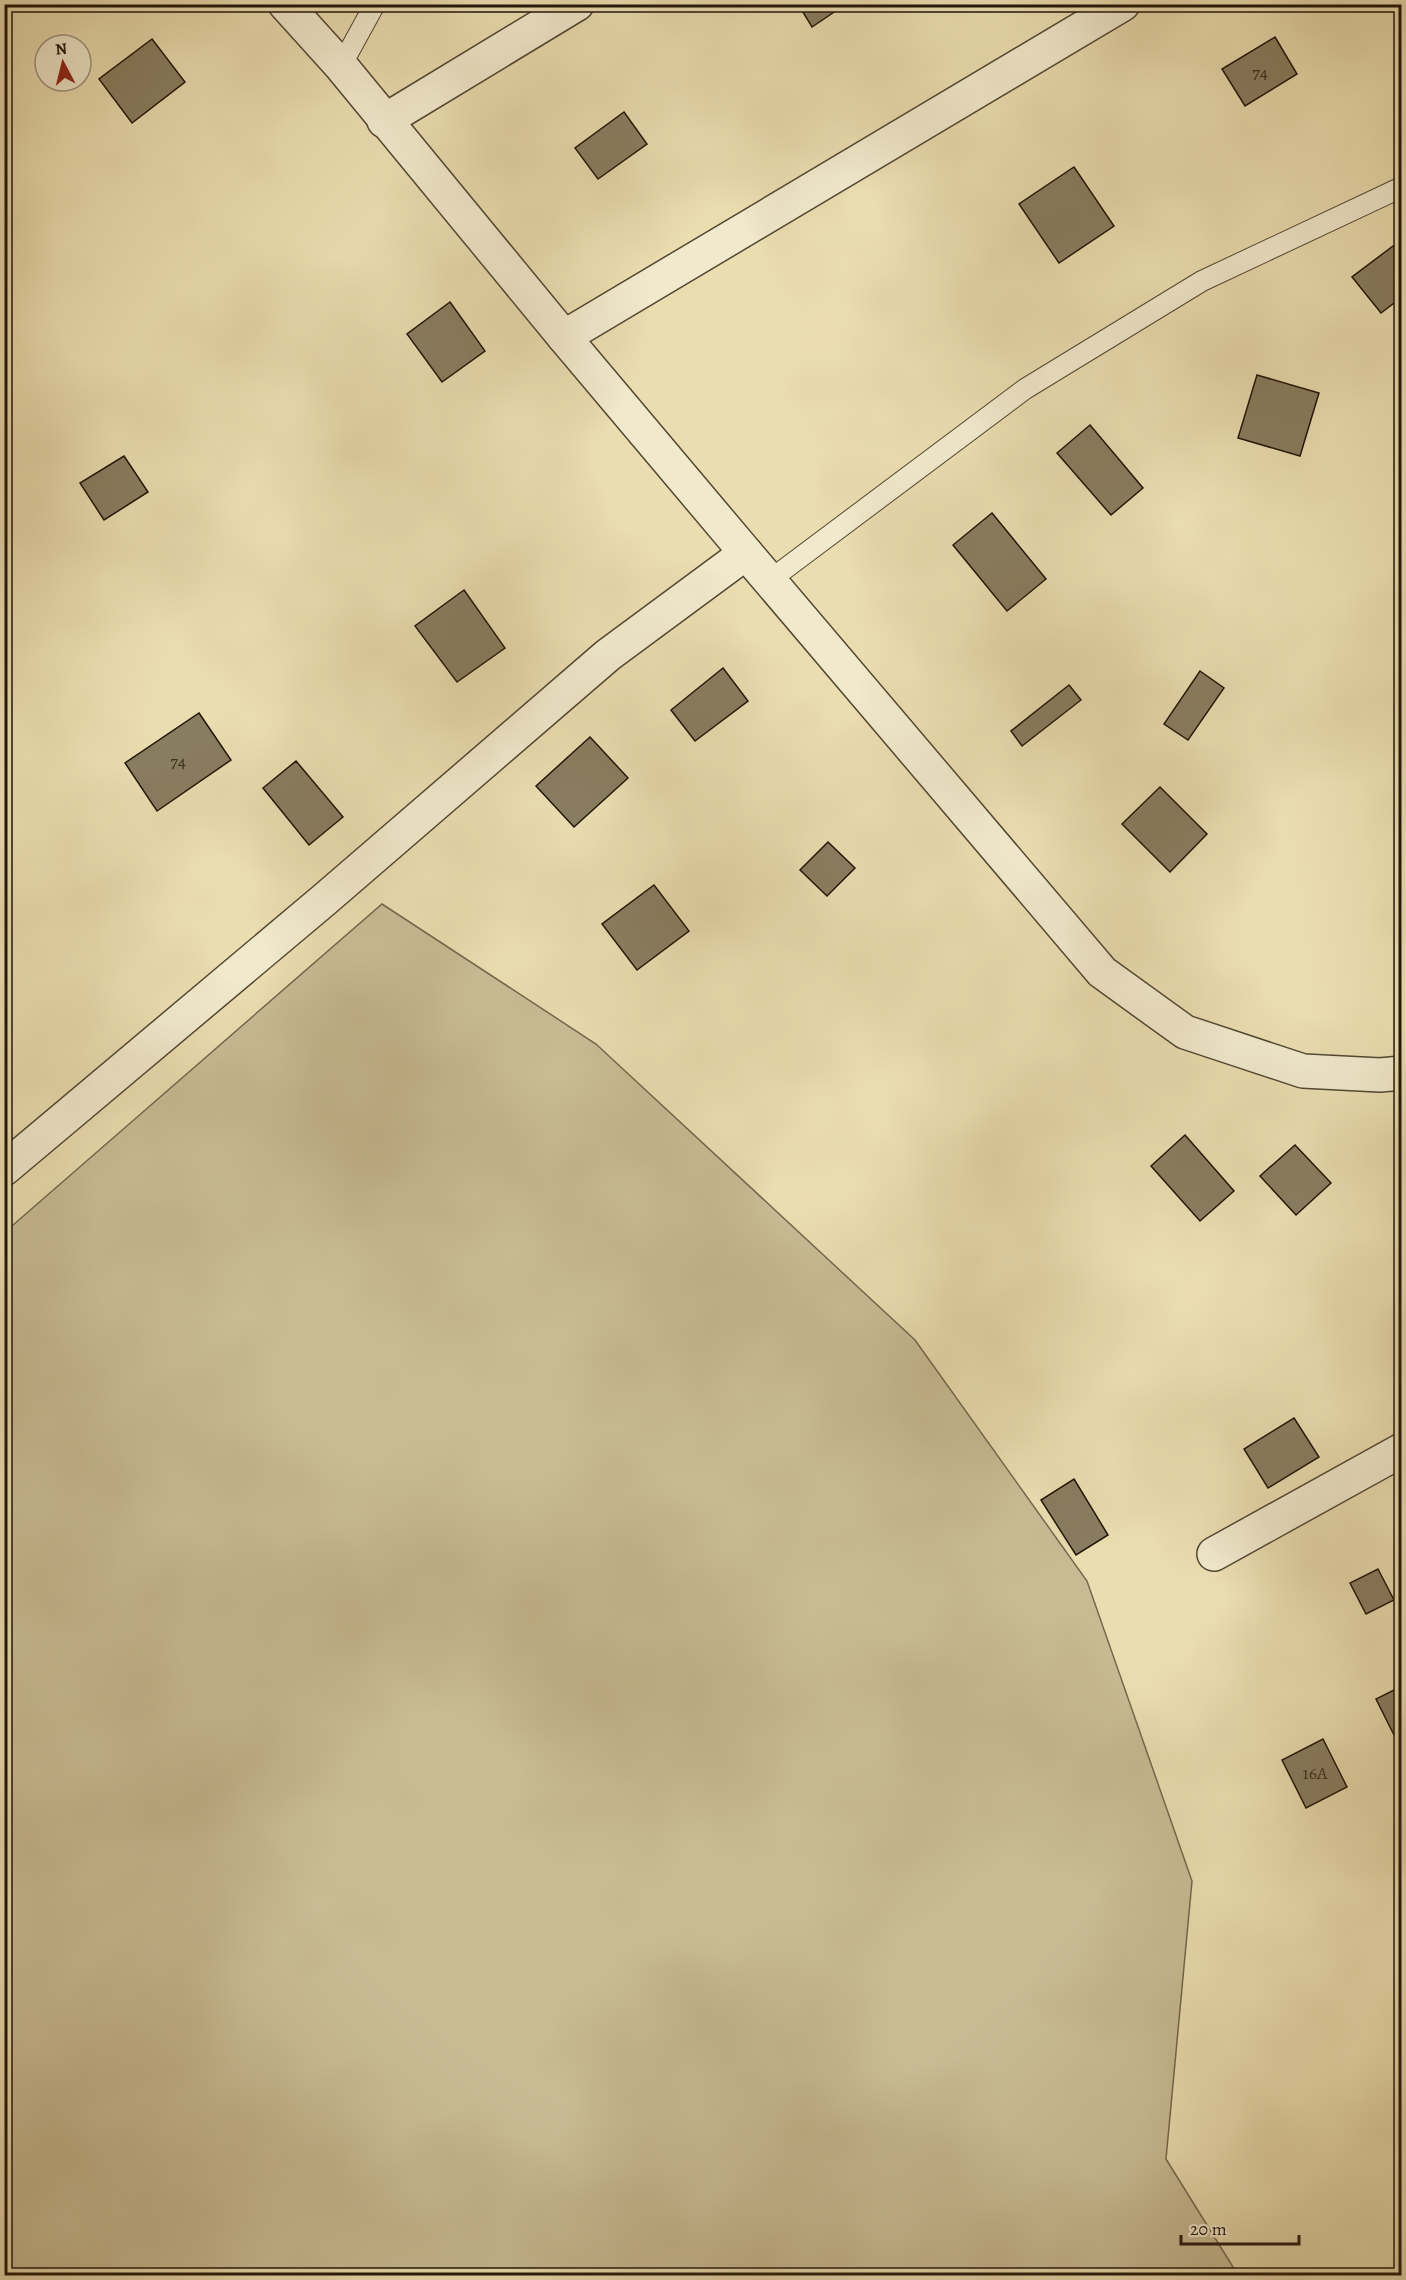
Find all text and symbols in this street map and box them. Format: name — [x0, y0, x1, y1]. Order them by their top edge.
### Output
north arrow — [33, 33, 93, 93]
text: N — [54, 37, 69, 61]
house number: 74 — [1252, 60, 1268, 84]
house number: 74 — [170, 749, 186, 773]
house number: 16А — [1303, 1761, 1328, 1785]
scale bar — [1181, 2208, 1300, 2246]
text: 20 m — [1190, 2217, 1227, 2241]

